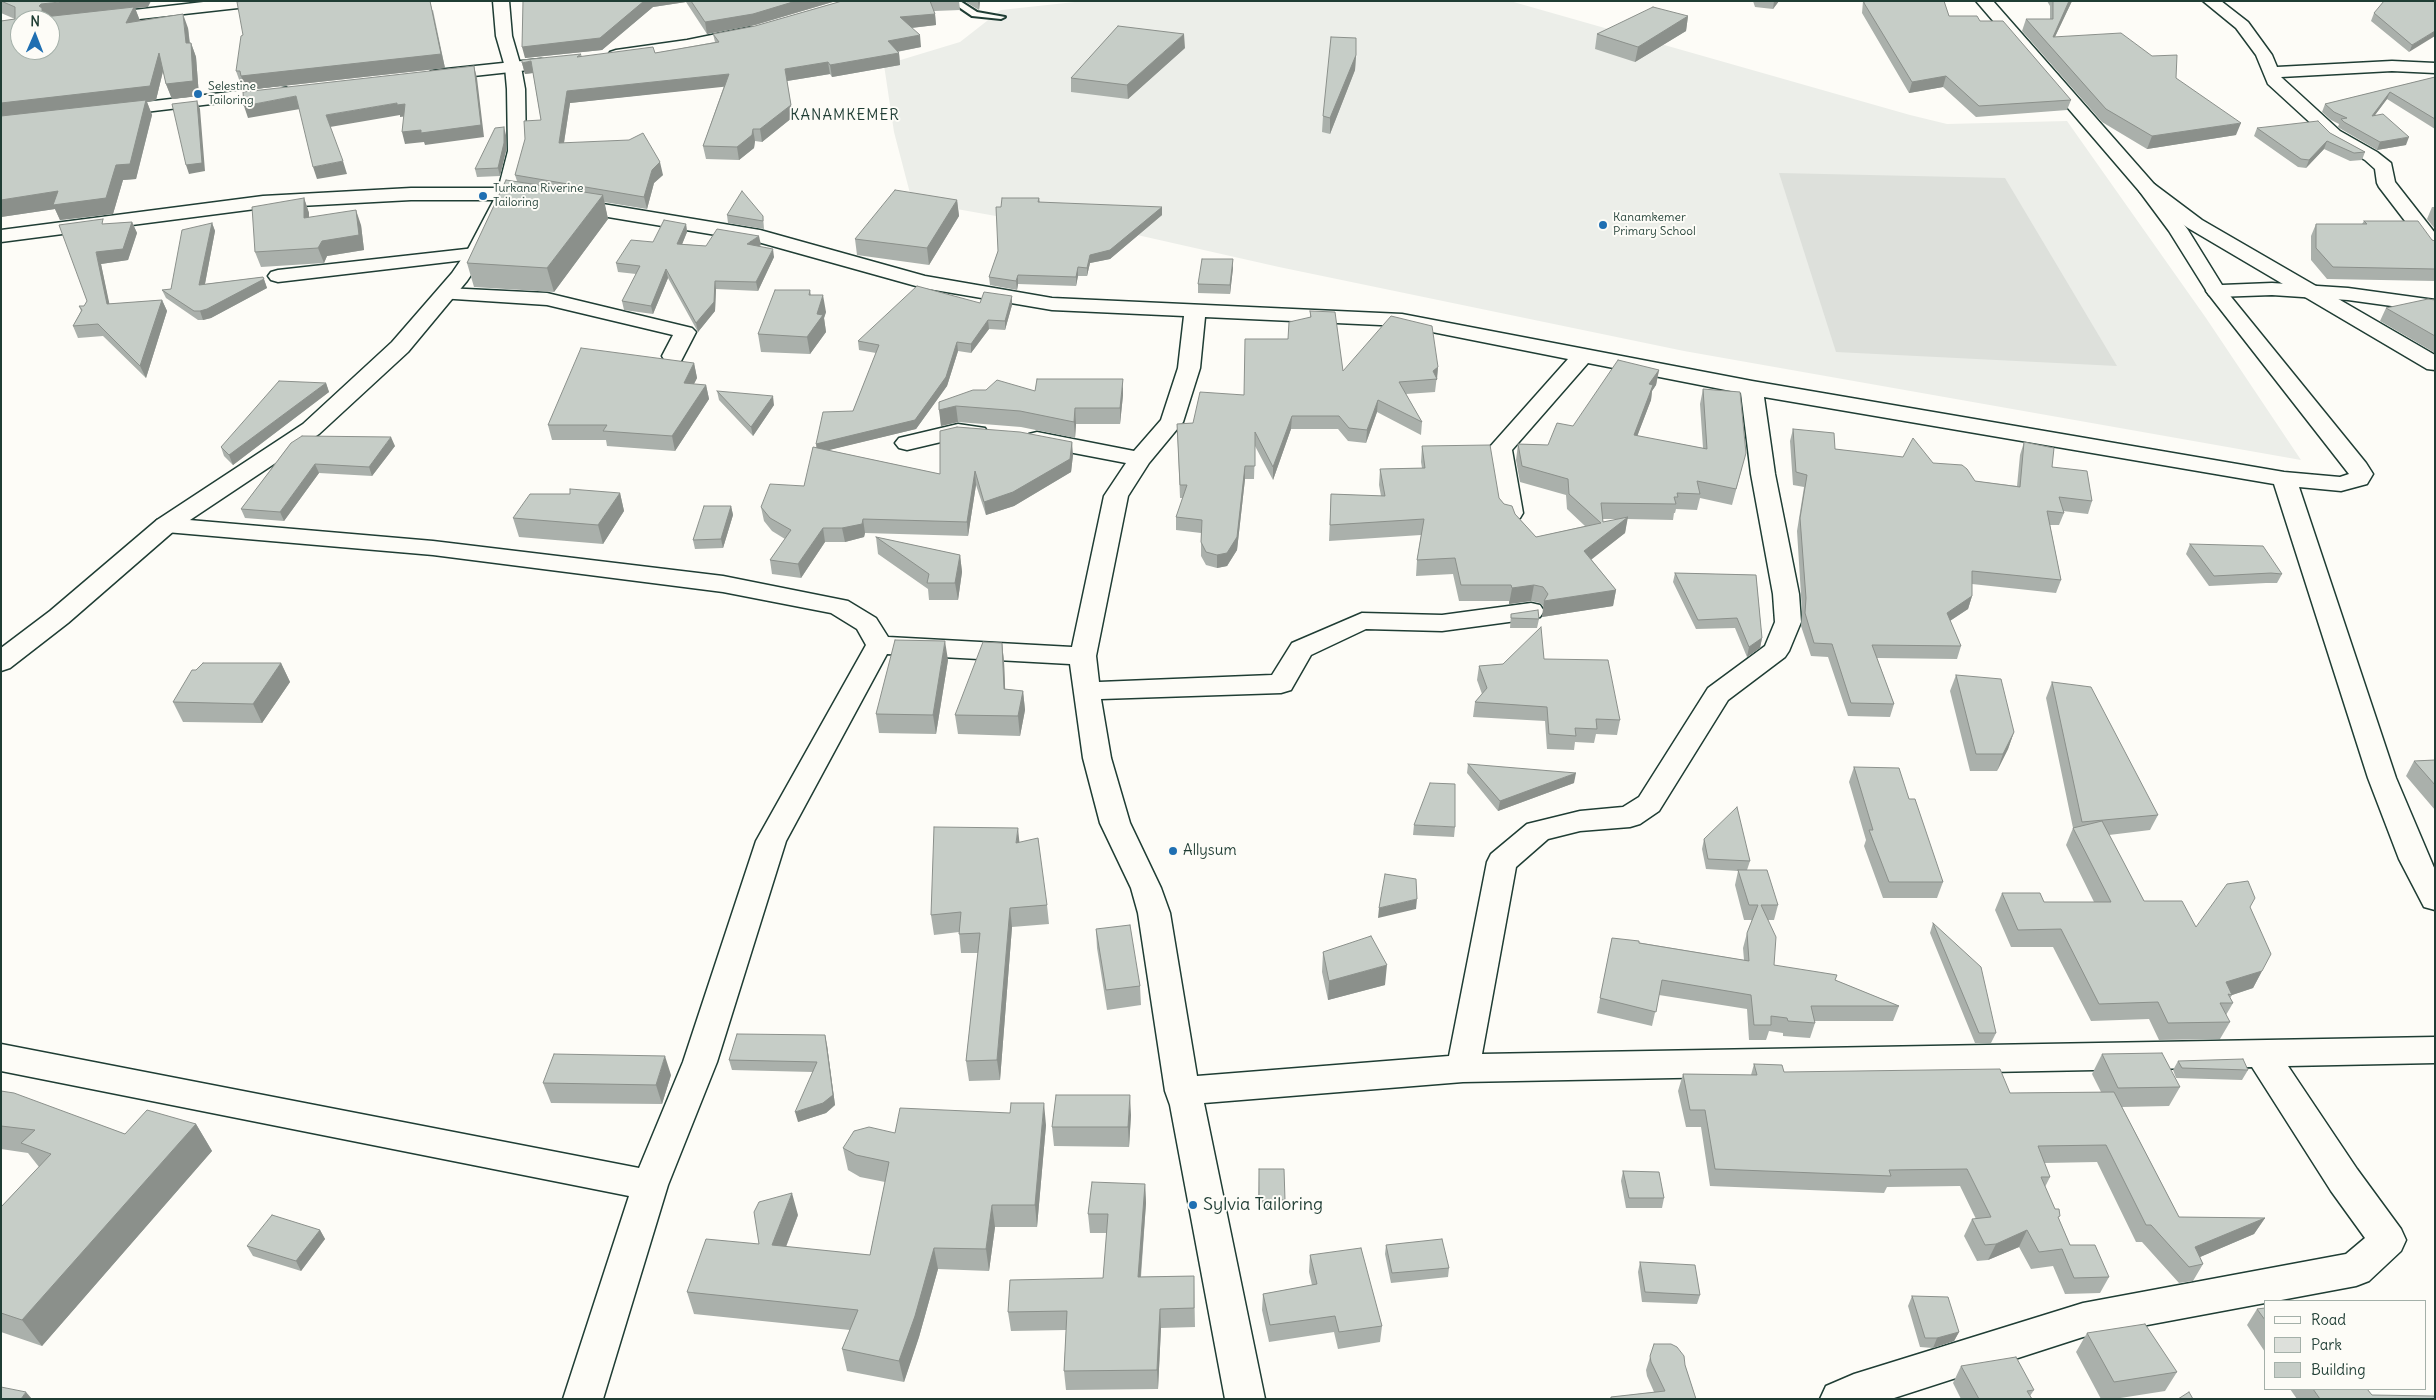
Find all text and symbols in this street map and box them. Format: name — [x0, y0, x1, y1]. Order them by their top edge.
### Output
north arrow — [10, 10, 60, 60]
text: N — [30, 12, 40, 30]
place label: Selestine Tailoring — [208, 80, 256, 108]
marker: Selestine Tailoring — [192, 88, 204, 100]
district label: KANAMKEMER — [789, 107, 901, 125]
place label: Turkana Riverine Tailoring — [493, 182, 583, 210]
marker: Turkana Riverine Tailoring — [477, 190, 489, 202]
place label: Kanamkemer Primary School — [1613, 211, 1696, 239]
marker: Kanamkemer Primary School — [1597, 219, 1609, 231]
place label: Allysum — [1183, 842, 1237, 860]
marker: Allysum — [1167, 845, 1179, 857]
place label: Sylvia Tailoring — [1203, 1194, 1323, 1216]
marker: Sylvia Tailoring — [1187, 1199, 1199, 1211]
legend — [2264, 1300, 2426, 1390]
text: Road — [2311, 1310, 2346, 1329]
text: Park — [2311, 1335, 2342, 1354]
text: Building — [2311, 1360, 2366, 1379]

